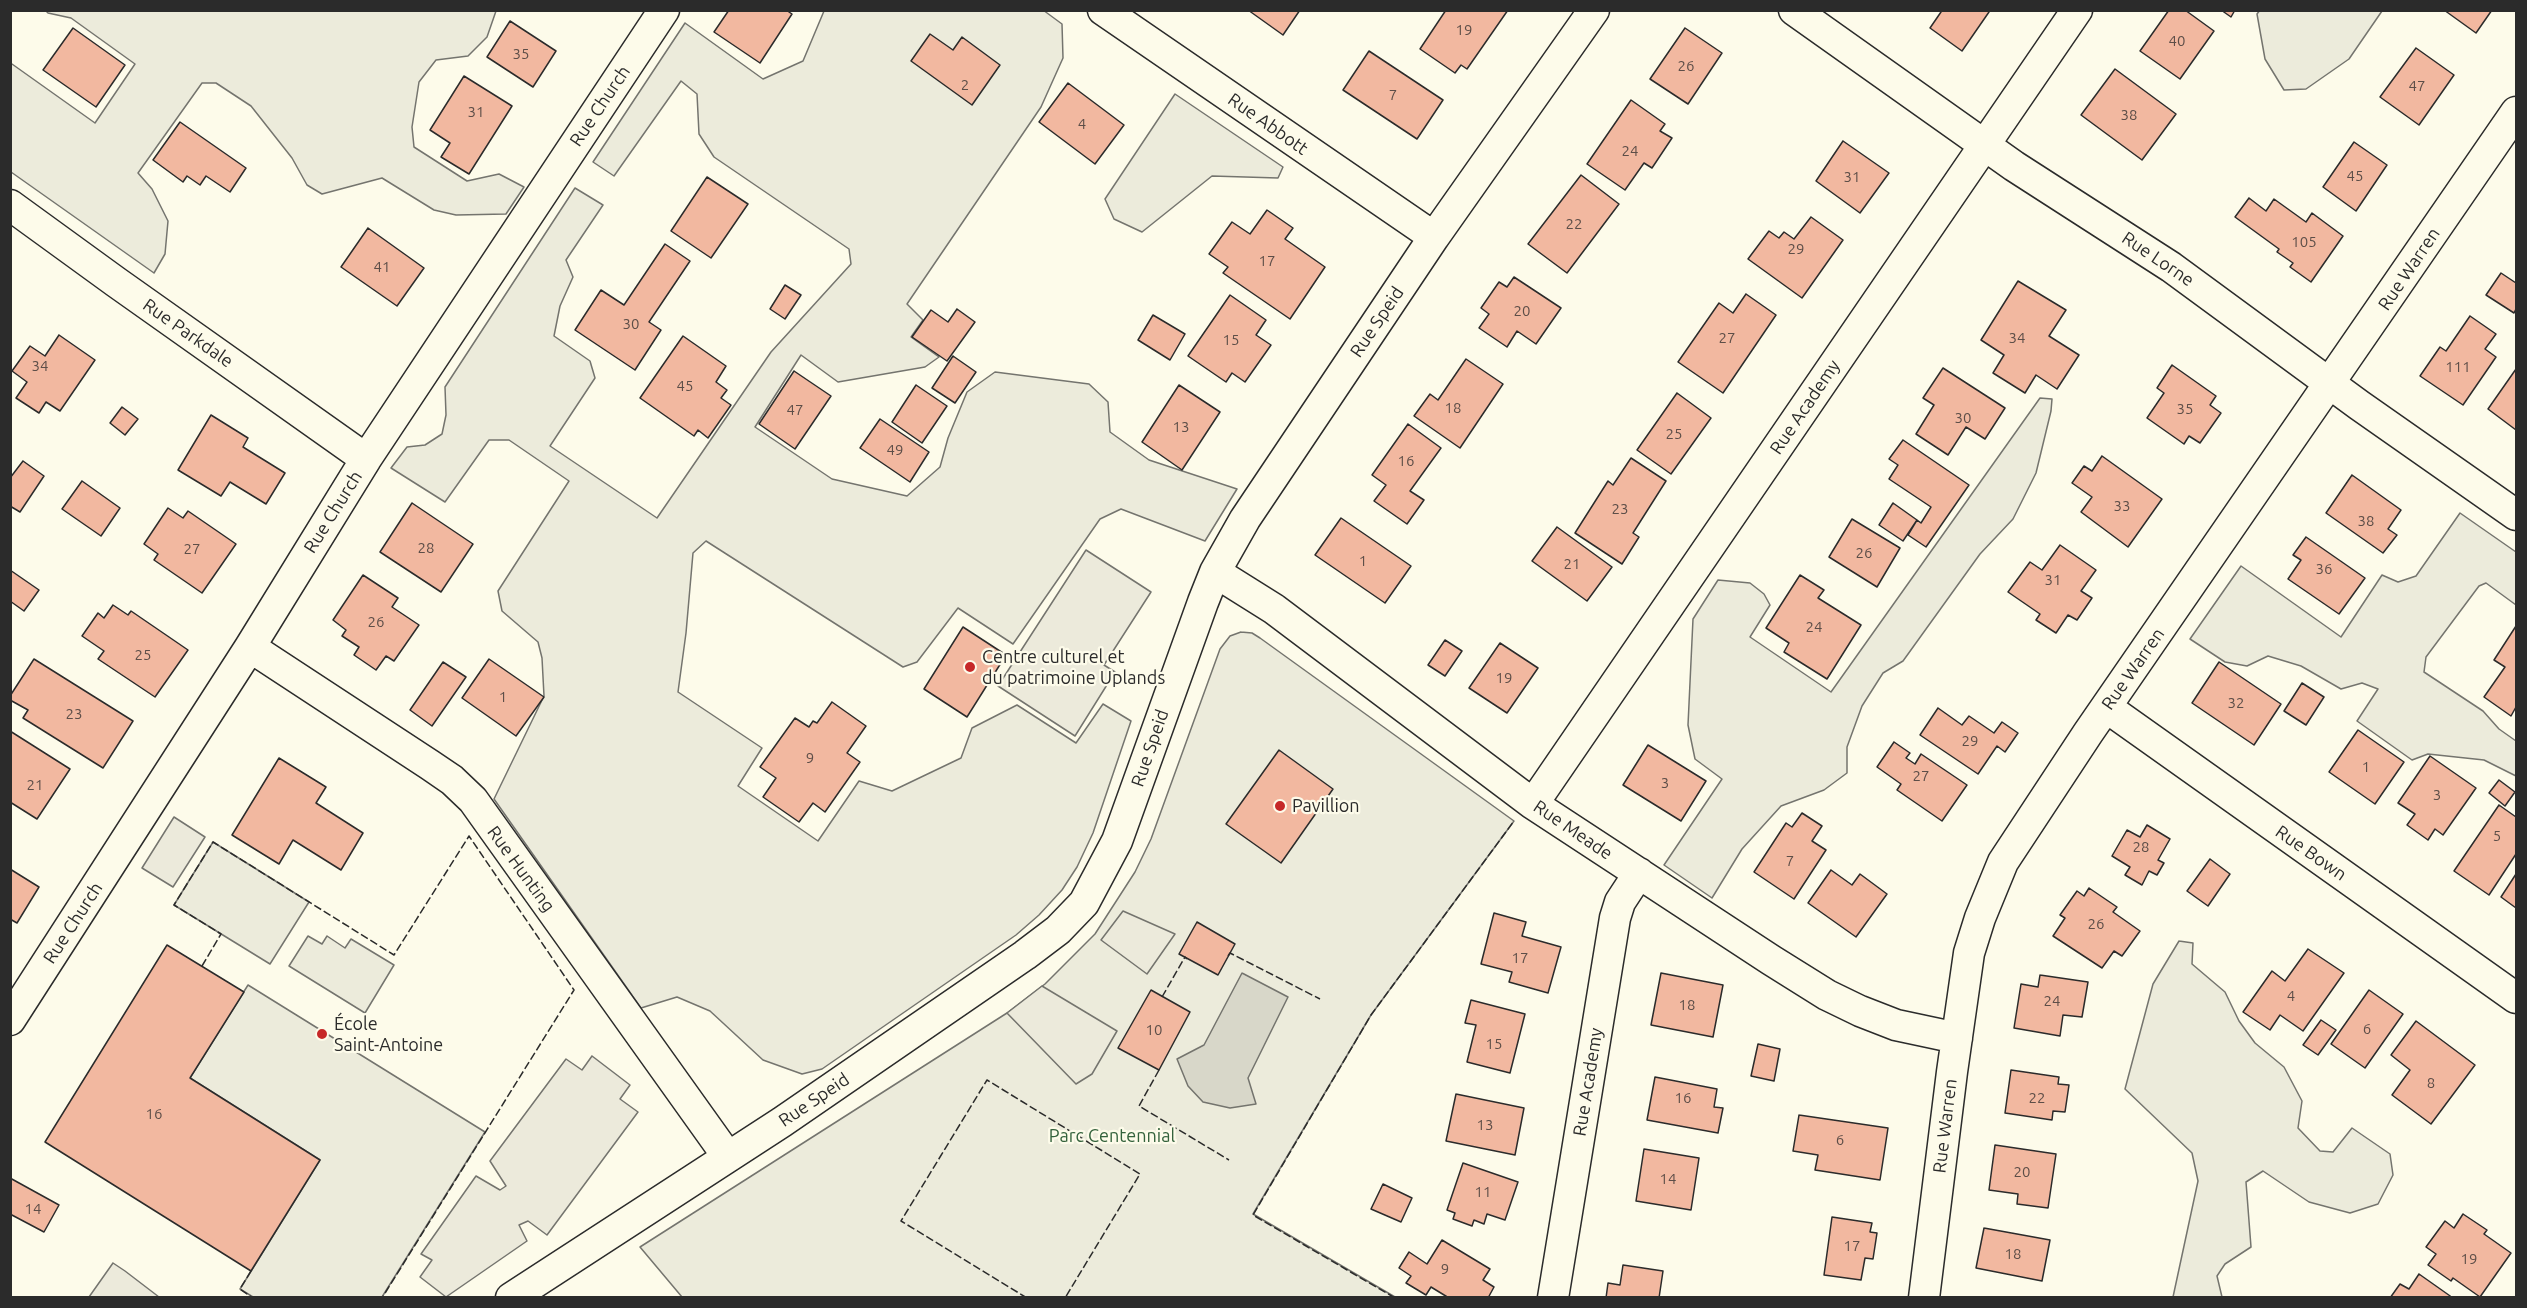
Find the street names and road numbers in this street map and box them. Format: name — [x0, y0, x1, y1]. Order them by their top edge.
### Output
street label: Rue Church — [565, 62, 635, 150]
street label: Rue Abbott — [1224, 88, 1312, 160]
street label: Rue Warren — [2374, 224, 2444, 314]
street label: Rue Lorne — [2118, 227, 2198, 291]
street label: Rue Speid — [1346, 283, 1408, 361]
street label: Rue Parkdale — [139, 294, 237, 372]
street label: Rue Academy — [1765, 356, 1845, 458]
street label: Rue Church — [299, 467, 367, 557]
street label: Rue Warren — [2097, 624, 2169, 714]
street label: Rue Speid — [1127, 706, 1173, 790]
street label: Rue Meade — [1529, 796, 1617, 864]
street label: Rue Bown — [2271, 821, 2351, 885]
street label: Rue Hunting — [483, 822, 559, 916]
street label: Rue Church — [39, 878, 107, 968]
street label: Rue Academy — [1569, 1026, 1607, 1138]
street label: Rue Speid — [775, 1069, 853, 1131]
street label: Rue Warren — [1928, 1078, 1962, 1174]

